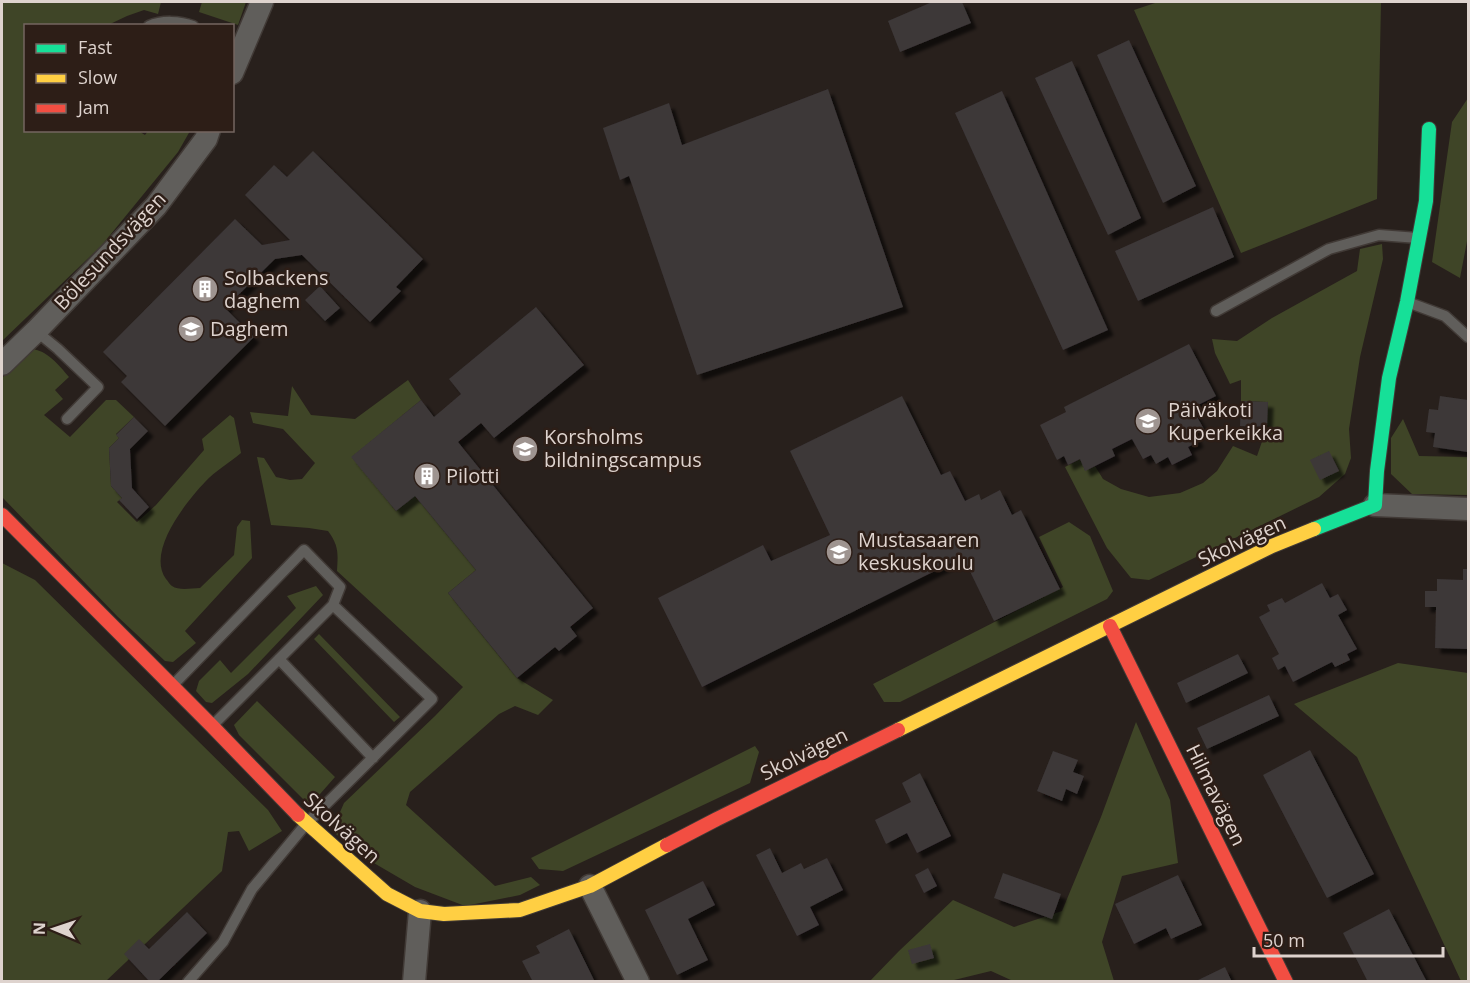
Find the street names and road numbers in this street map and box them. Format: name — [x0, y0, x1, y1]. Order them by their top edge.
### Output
street label: Bölesundsvägen — [48, 186, 172, 316]
street label: Skolvägen — [1193, 508, 1290, 573]
street label: Skolvägen — [756, 721, 852, 786]
street label: Hilmavägen — [1180, 739, 1253, 850]
street label: Skolvägen — [298, 786, 386, 869]

